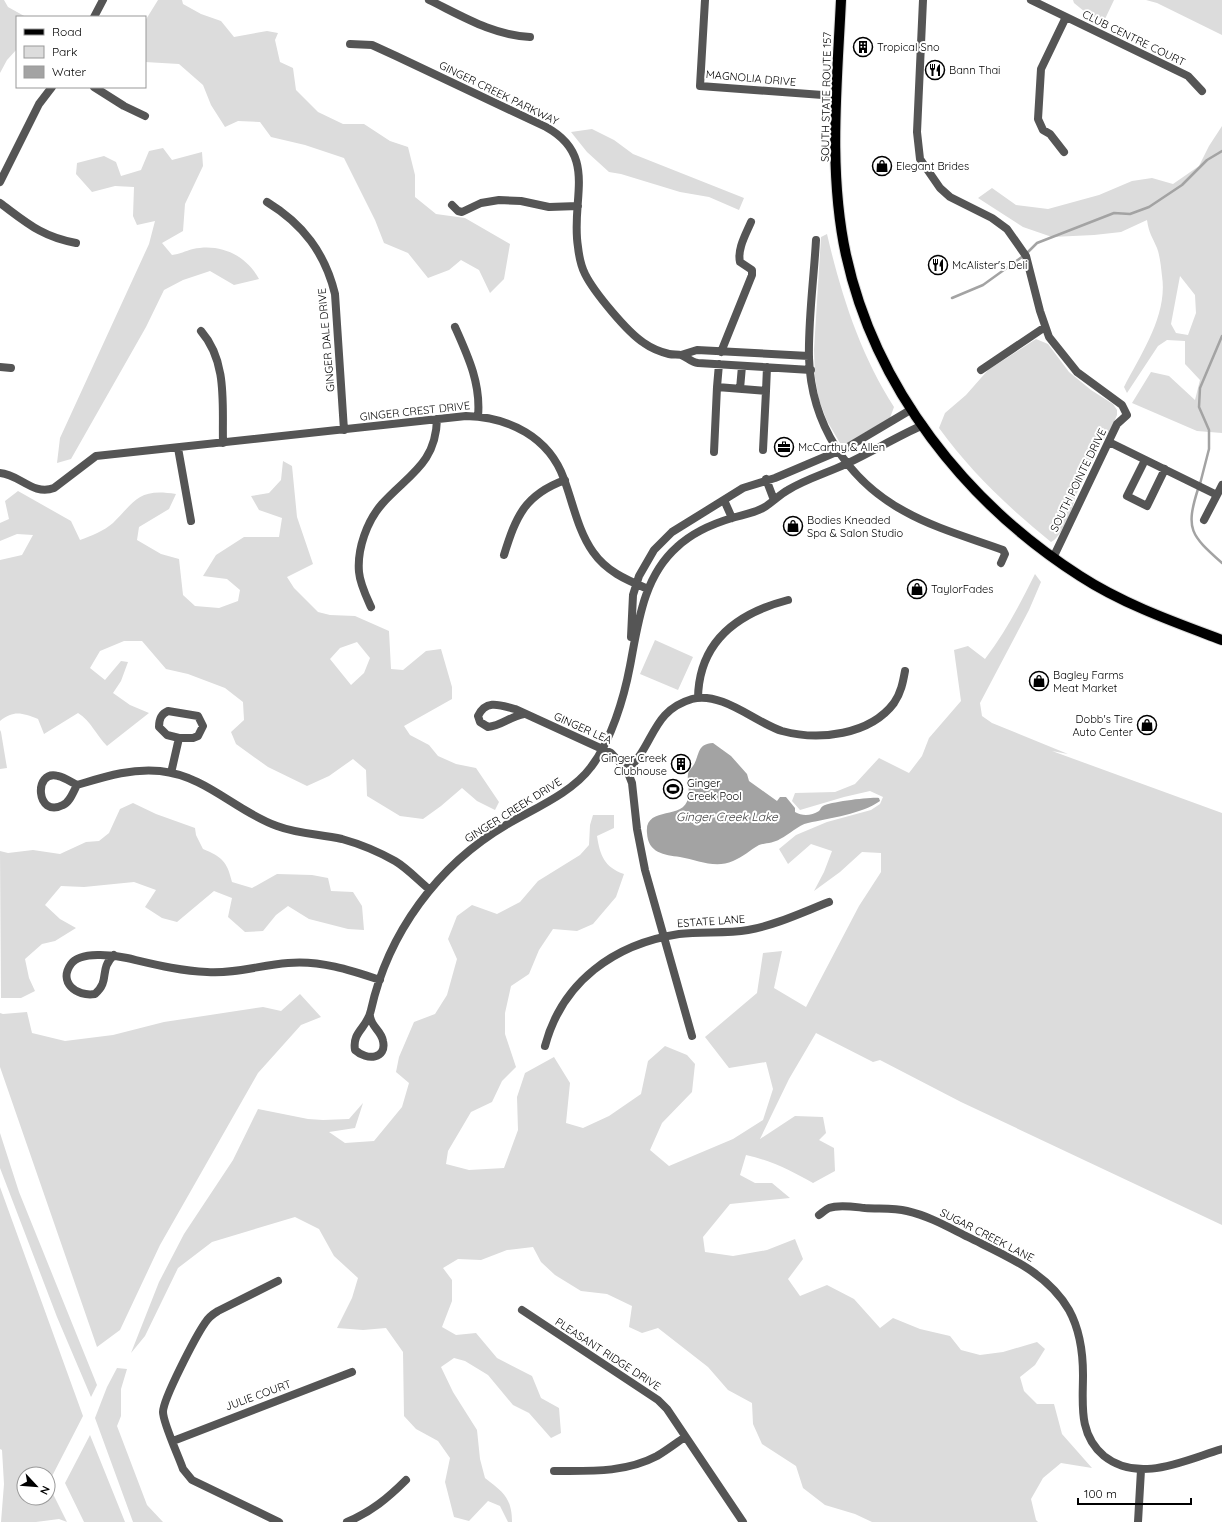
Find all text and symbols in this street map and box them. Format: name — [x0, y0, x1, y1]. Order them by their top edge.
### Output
street label: CLUB CENTRE COURT — [1080, 7, 1188, 69]
legend — [16, 16, 146, 88]
text: Road — [52, 24, 82, 39]
street label: SOUTH STATE ROUTE 157 — [818, 32, 834, 162]
building icon: Tropical Sno — [852, 36, 874, 58]
place label: Tropical Sno — [877, 40, 940, 54]
text: Park — [52, 44, 77, 59]
street label: GINGER CREEK PARKWAY — [437, 58, 561, 128]
restaurant icon: Bann Thai — [924, 59, 946, 81]
place label: Bann Thai — [949, 63, 1000, 77]
text: Water — [52, 64, 87, 79]
street label: MAGNOLIA DRIVE — [705, 67, 797, 89]
shop icon: Elegant Brides — [871, 155, 893, 177]
place label: Elegant Brides — [896, 159, 969, 173]
restaurant icon: McAlister's Deli — [927, 254, 949, 276]
place label: McAlister's Deli — [952, 258, 1027, 272]
street label: GINGER DALE DRIVE — [314, 287, 338, 393]
street label: GINGER CREST DRIVE — [359, 398, 471, 424]
street label: SOUTH POINTE DRIVE — [1047, 426, 1109, 534]
office icon: McCarthy & Allen — [773, 436, 795, 458]
place label: McCarthy & Allen — [798, 440, 885, 454]
place label: Bodies Kneaded Spa & Salon Studio — [807, 513, 903, 540]
shop icon: Bodies Kneaded Spa & Salon Studio — [782, 515, 804, 537]
shop icon: TaylorFades — [906, 578, 928, 600]
place label: TaylorFades — [931, 582, 993, 596]
place label: Bagley Farms Meat Market — [1053, 668, 1124, 695]
shop icon: Bagley Farms Meat Market — [1028, 670, 1050, 692]
street label: GINGER LEA — [552, 709, 614, 747]
place label: Dobb's Tire Auto Center — [1073, 712, 1134, 739]
shop icon: Dobb's Tire Auto Center — [1136, 714, 1158, 736]
place label: Ginger Creek Clubhouse — [601, 751, 667, 778]
building icon: Ginger Creek Clubhouse — [670, 753, 692, 775]
street label: GINGER CREEK DRIVE — [462, 774, 564, 846]
place label: Ginger Creek Pool — [687, 776, 742, 803]
sports icon: Ginger Creek Pool — [662, 778, 684, 800]
water label: Ginger Creek Lake — [676, 809, 779, 824]
street label: ESTATE LANE — [676, 912, 746, 930]
street label: SUGAR CREEK LANE — [938, 1205, 1036, 1265]
street label: PLEASANT RIDGE DRIVE — [553, 1315, 663, 1393]
street label: JULIE COURT — [223, 1376, 293, 1413]
north arrow — [16, 1466, 56, 1506]
scale bar — [1078, 1480, 1191, 1506]
text: N — [37, 1484, 53, 1497]
text: 100 m — [1084, 1486, 1117, 1501]

